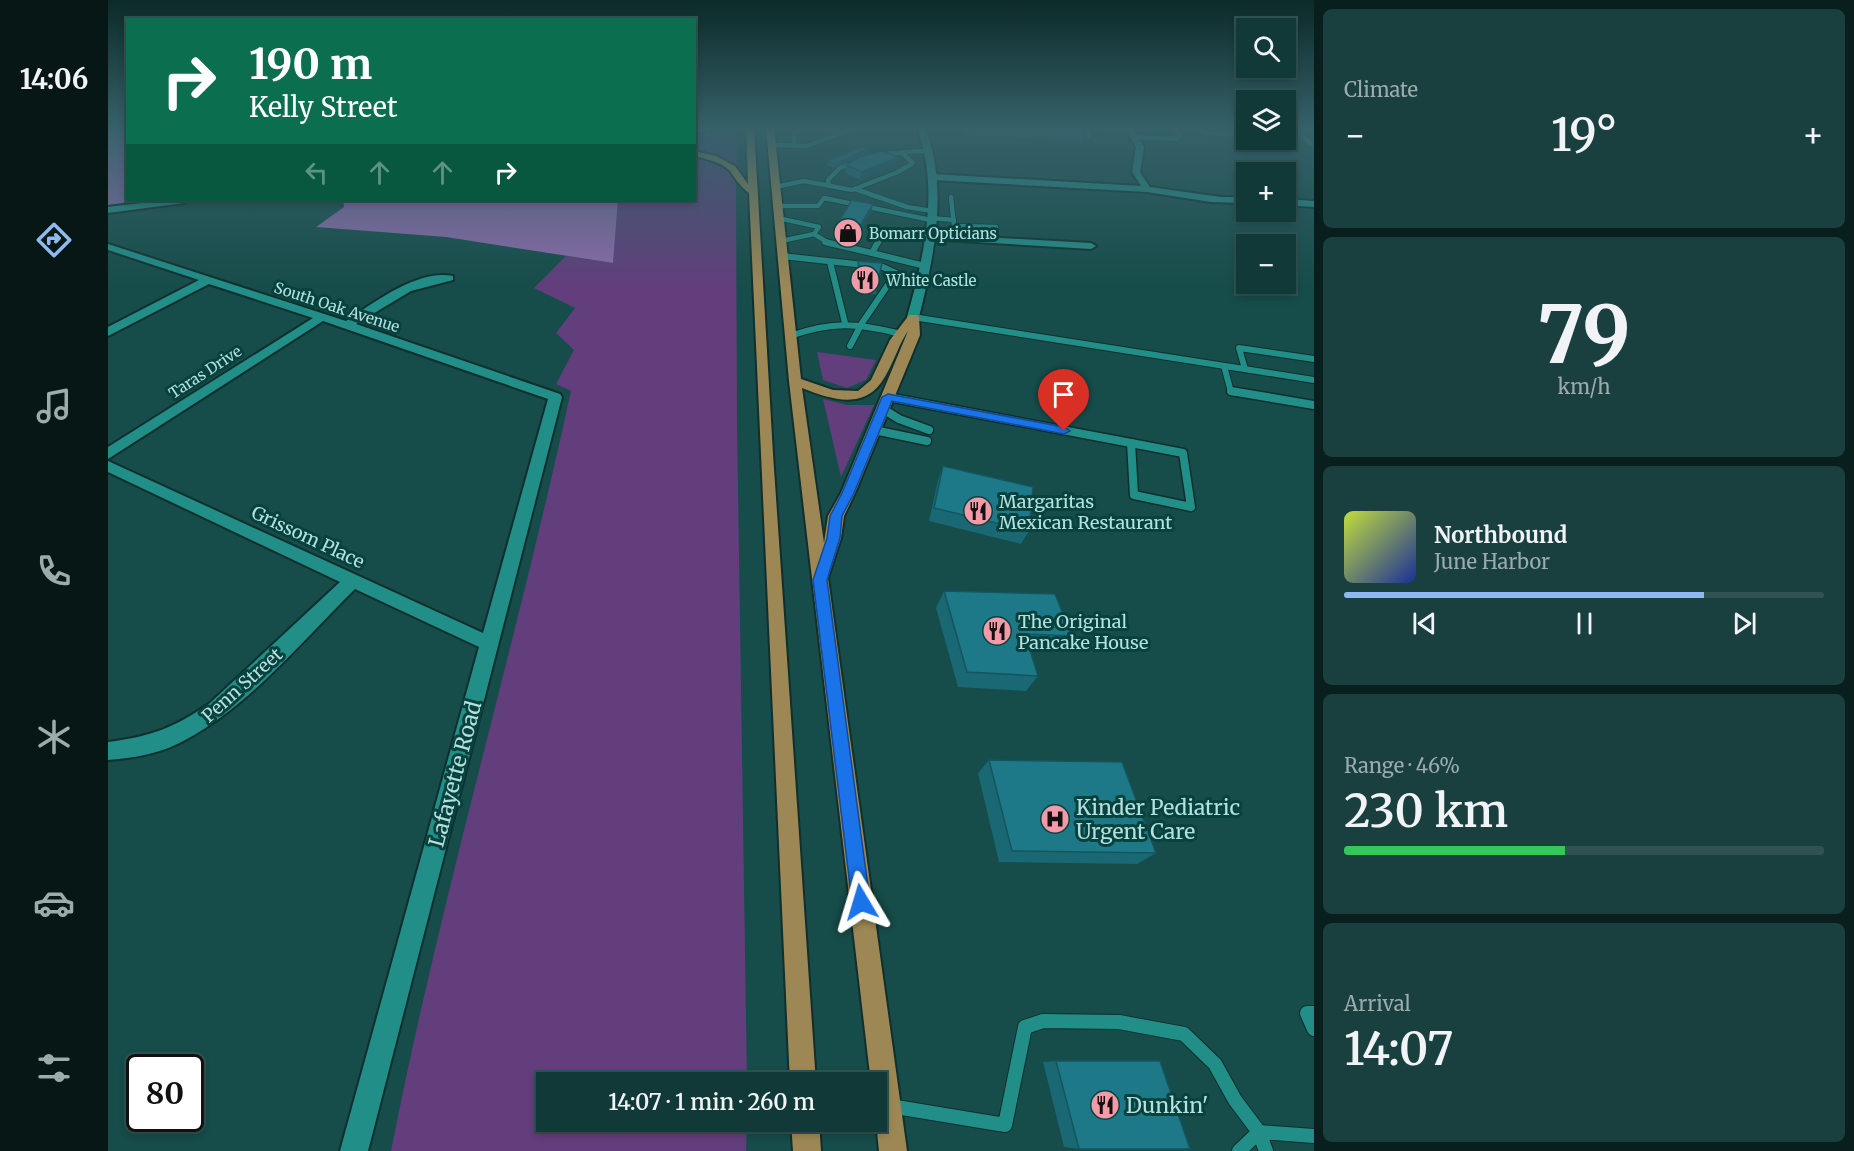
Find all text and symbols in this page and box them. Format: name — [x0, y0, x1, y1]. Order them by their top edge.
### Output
map controls — [1236, 18, 1296, 294]
button: search — [1236, 18, 1296, 78]
text: 190 m — [249, 38, 372, 90]
icon: right — [150, 42, 228, 120]
text: 14:06 — [20, 62, 88, 96]
text: Climate — [1344, 77, 1418, 102]
text: Kelly Street — [249, 90, 397, 124]
button: layers — [1236, 90, 1296, 150]
text: 19° — [1551, 107, 1617, 163]
text: − — [1344, 115, 1366, 156]
text: + — [1802, 115, 1824, 156]
icon: left — [300, 156, 333, 189]
icon: ahead — [363, 156, 396, 189]
icon: ahead — [426, 156, 459, 189]
icon: right — [489, 156, 522, 189]
button: + — [1236, 162, 1296, 222]
shop icon: Bomarr Opticians — [832, 217, 864, 249]
icon: directions — [33, 219, 75, 261]
place label: Bomarr Opticians — [869, 224, 997, 243]
button: − — [1236, 234, 1296, 294]
restaurant icon: White Castle — [849, 264, 881, 296]
place label: White Castle — [885, 271, 977, 290]
street label: South Oak Avenue — [272, 278, 402, 336]
text: 79 — [1537, 286, 1631, 384]
street label: Taras Drive — [165, 341, 245, 403]
pin — [1038, 369, 1089, 431]
text: km/h — [1558, 374, 1610, 399]
icon: arrive — [1047, 378, 1080, 411]
icon: music — [33, 385, 75, 427]
place label: Margaritas Mexican Restaurant — [999, 490, 1172, 534]
restaurant icon: Margaritas Mexican Restaurant — [962, 495, 994, 527]
street label: Grissom Place — [248, 501, 368, 573]
text: Northbound — [1434, 521, 1567, 549]
text: June Harbor — [1434, 549, 1550, 574]
icon: phone — [33, 550, 75, 592]
icon: previous — [1408, 607, 1441, 640]
icon: pause — [1568, 607, 1601, 640]
icon: next — [1728, 607, 1761, 640]
place label: The Original Pancake House — [1018, 610, 1148, 654]
restaurant icon: The Original Pancake House — [981, 615, 1013, 647]
street label: Penn Street — [197, 643, 287, 727]
street label: Lafayette Road — [423, 698, 488, 850]
icon: climate — [33, 716, 75, 758]
text: Range · 46% — [1344, 753, 1460, 778]
text: 230 km — [1344, 783, 1508, 839]
place label: Kinder Pediatric Urgent Care — [1076, 794, 1240, 845]
hospital icon: Kinder Pediatric Urgent Care — [1039, 803, 1071, 835]
position arrow — [829, 870, 893, 934]
icon: car — [33, 882, 75, 924]
text: Arrival — [1344, 991, 1411, 1016]
text: 14:07 — [1344, 1021, 1453, 1077]
icon: filters — [33, 1047, 75, 1089]
speed limit sign: 80 — [126, 1054, 204, 1132]
text: 14:07 · 1 min · 260 m — [608, 1088, 815, 1116]
restaurant icon: Dunkin' — [1089, 1089, 1121, 1121]
place label: Dunkin' — [1126, 1092, 1208, 1119]

